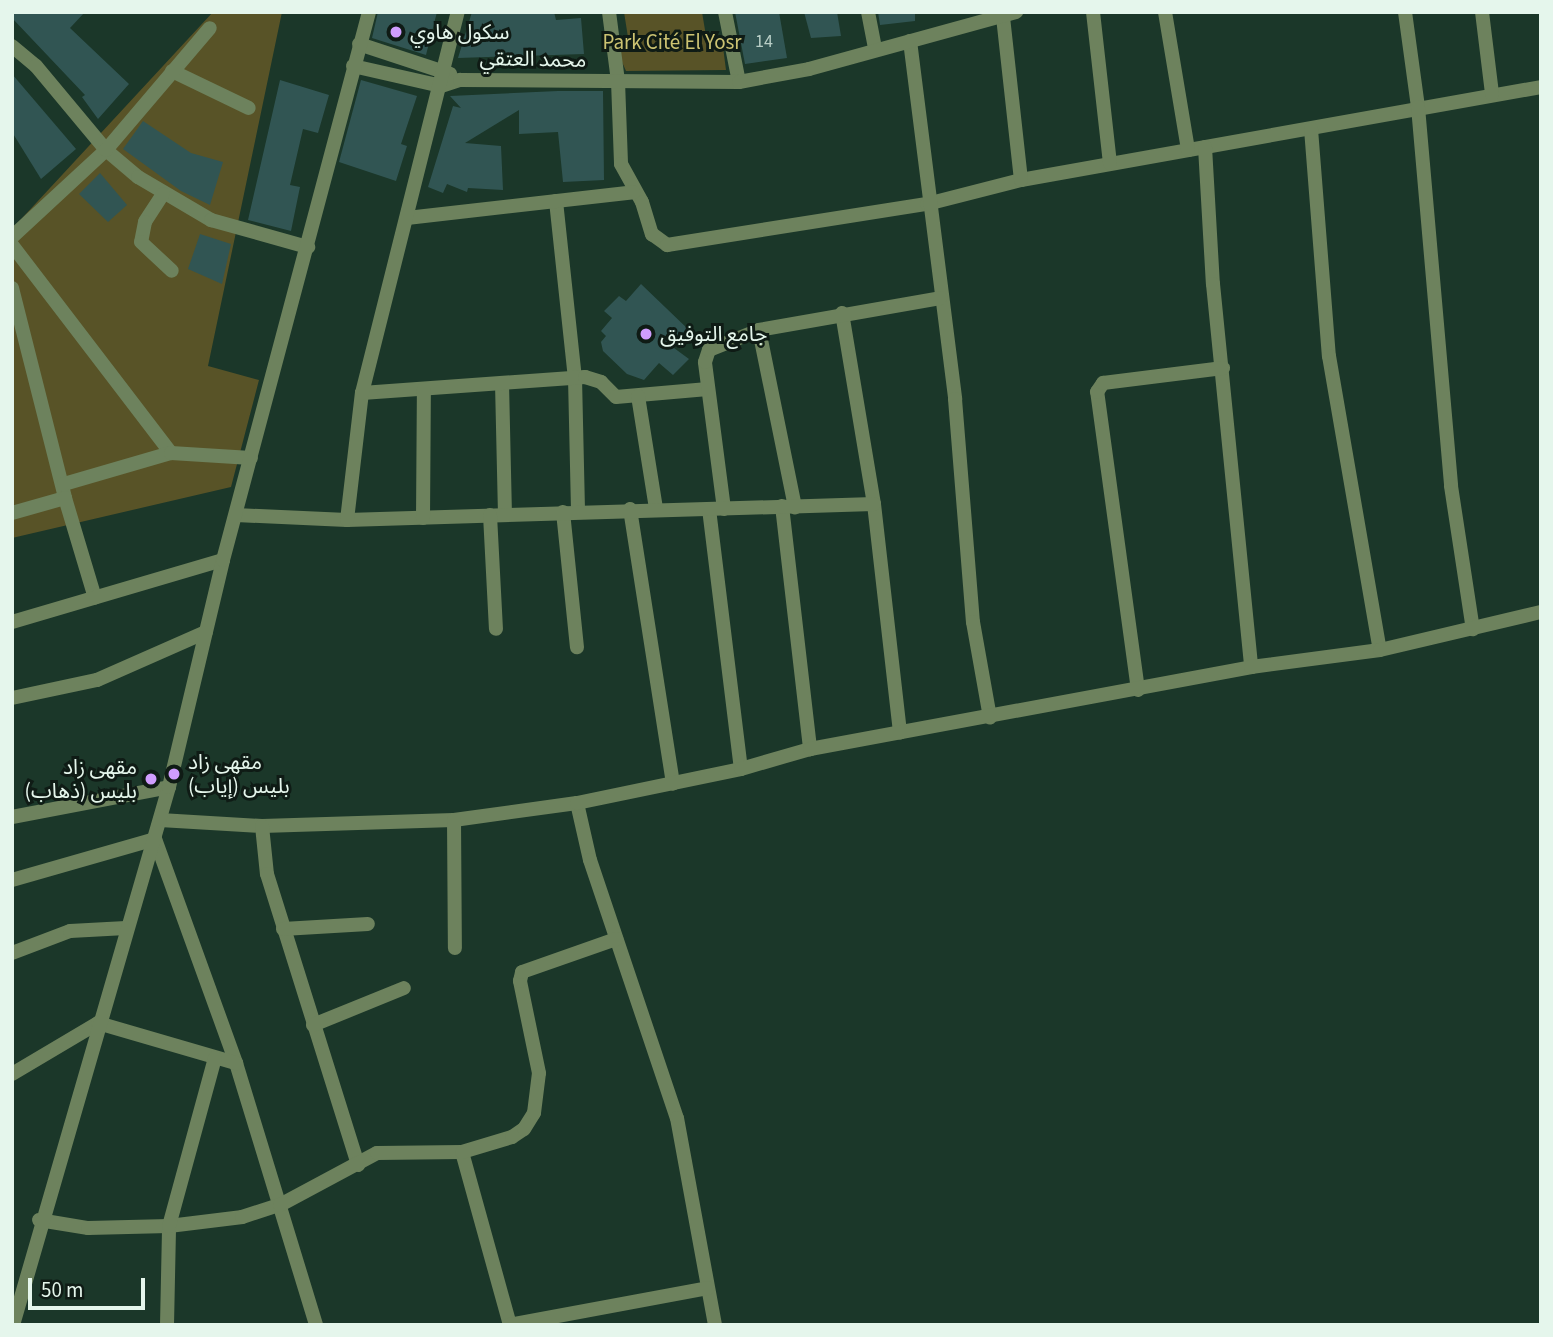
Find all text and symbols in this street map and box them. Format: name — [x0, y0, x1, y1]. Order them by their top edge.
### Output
place label: سكول هاوي — [410, 19, 509, 45]
marker: سكول هاوي — [388, 24, 404, 40]
park label: Park Cité El Yosr — [602, 29, 742, 55]
house number: 14 — [755, 31, 773, 53]
street label: محمد العتقي — [479, 45, 587, 73]
place label: جامع التوفيق — [660, 321, 767, 347]
marker: جامع التوفيق — [638, 326, 654, 342]
place label: مقهى زاد بليس (إياب) — [188, 749, 290, 799]
place label: مقهى زاد بليس (ذهاب) — [25, 754, 137, 804]
marker: مقهى زاد بليس (إياب) — [166, 766, 182, 782]
marker: مقهى زاد بليس (ذهاب) — [143, 771, 159, 787]
scale bar — [32, 1264, 149, 1308]
text: 50 m — [41, 1275, 83, 1305]

